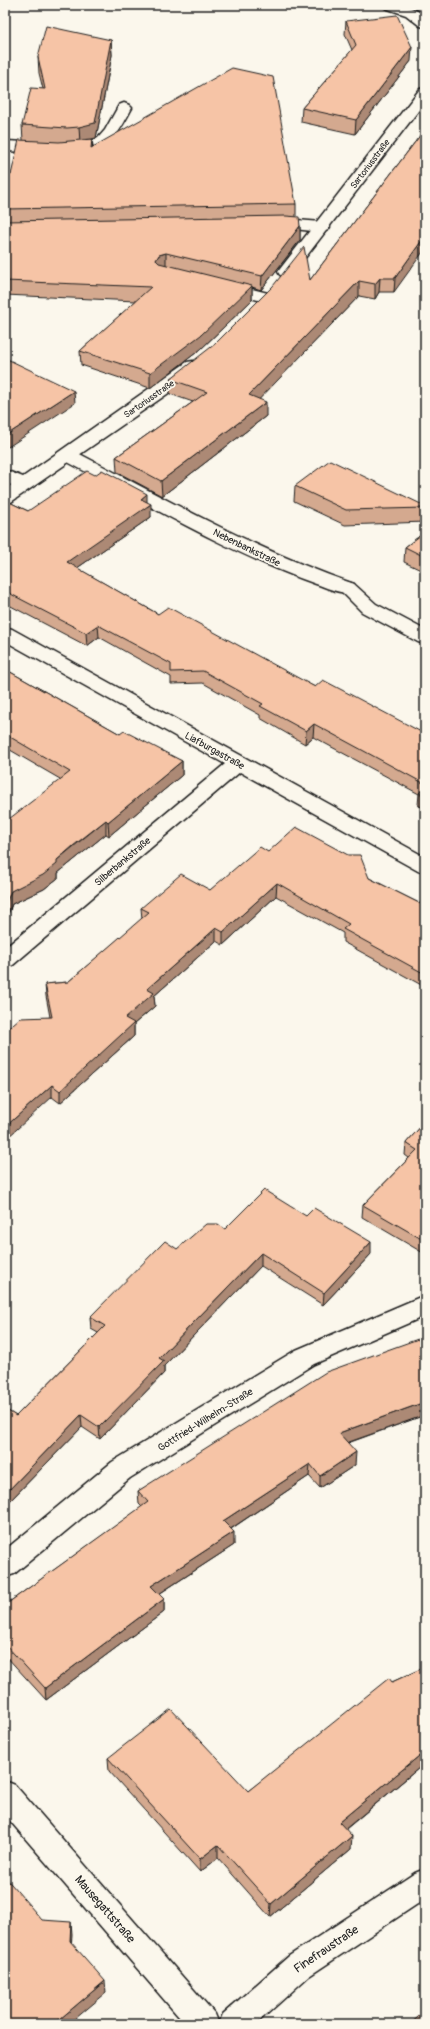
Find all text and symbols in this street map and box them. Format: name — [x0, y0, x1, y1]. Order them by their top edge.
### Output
street label: Sartoriusstraße — [348, 137, 393, 191]
street label: Sartoriusstraße — [122, 378, 177, 421]
street label: Nebenbankstraße — [211, 526, 282, 569]
street label: Liafburgastraße — [183, 730, 247, 772]
street label: Silberbankstraße — [92, 835, 153, 889]
street label: Gottfried-Wilhelm-Straße — [156, 1386, 255, 1454]
street label: Mausegattstraße — [71, 1872, 138, 1946]
street label: Finefraustraße — [291, 1922, 362, 1977]

